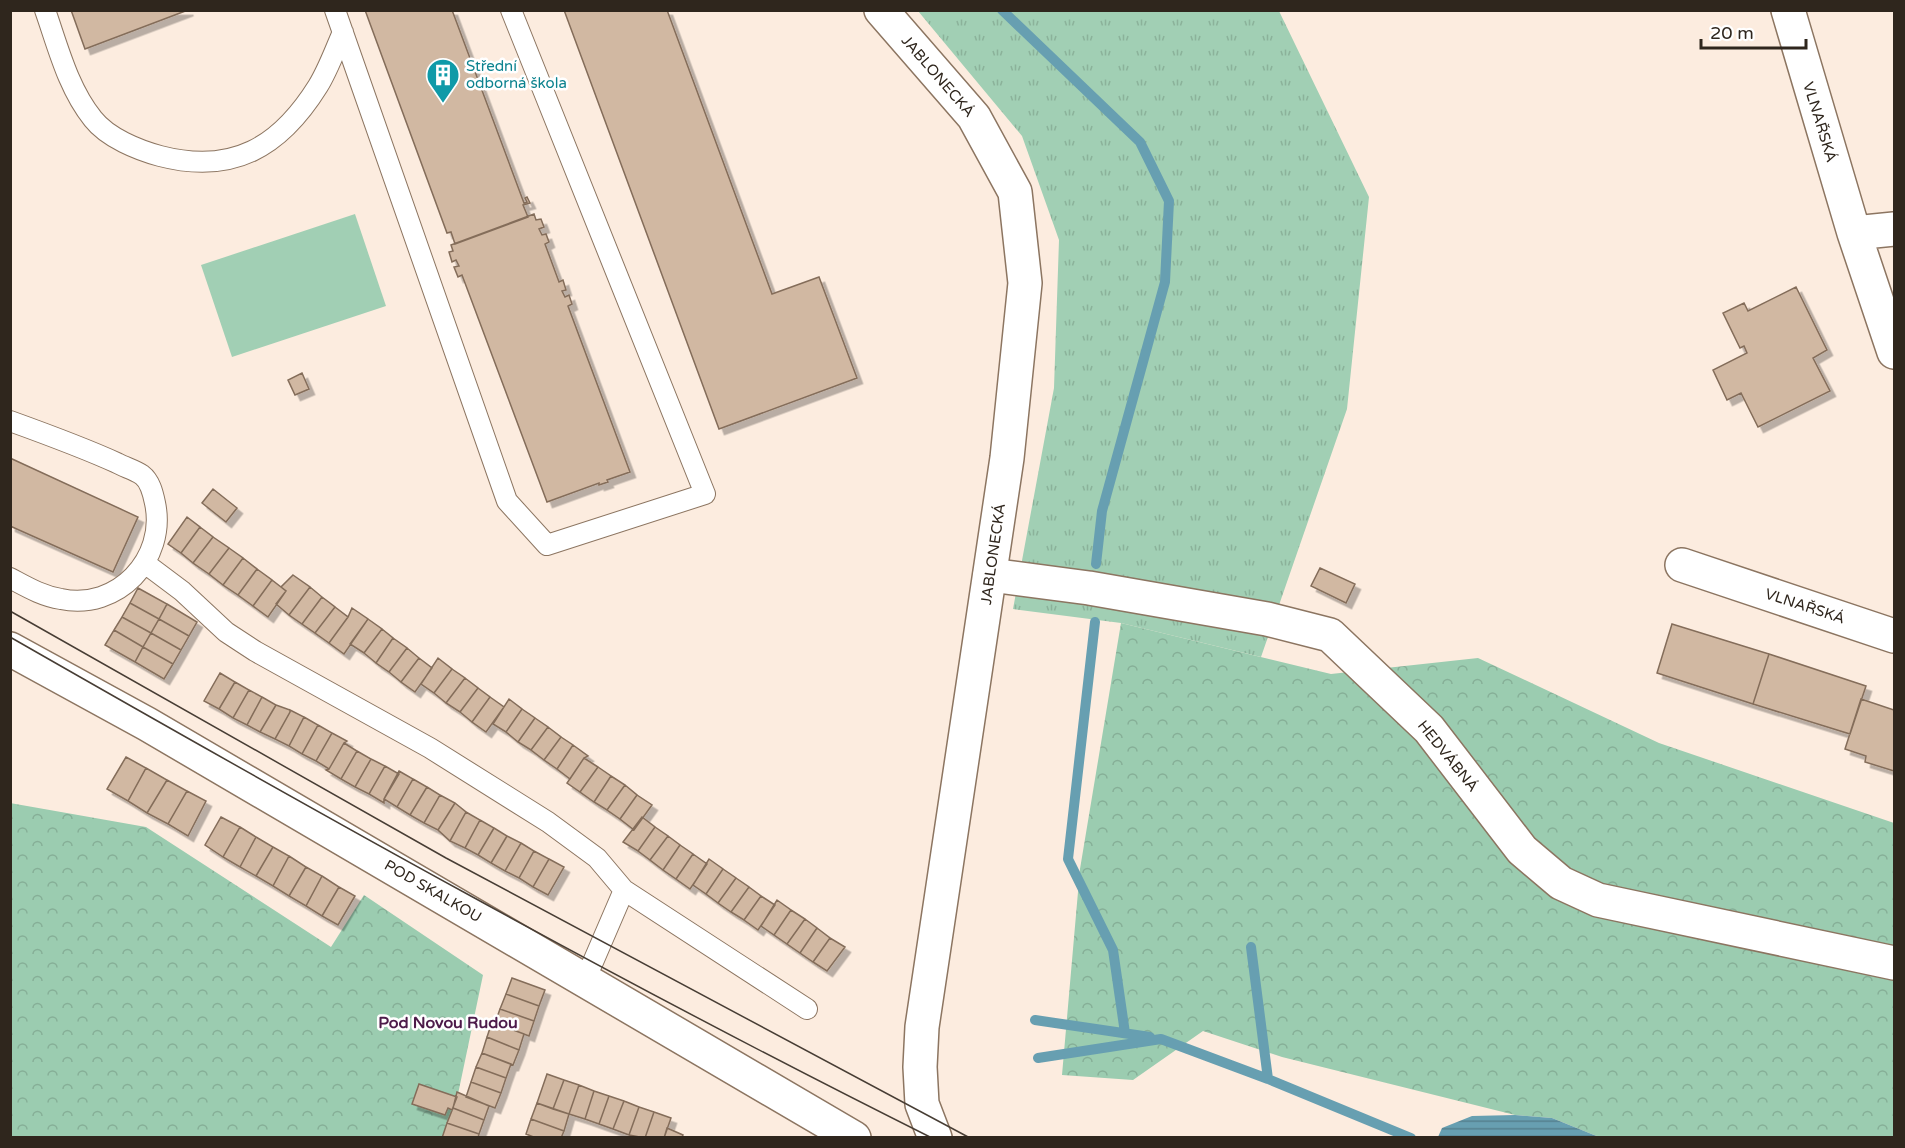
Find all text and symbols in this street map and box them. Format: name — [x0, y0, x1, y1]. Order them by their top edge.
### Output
scale bar — [1701, 12, 1806, 50]
text: 20 m — [1710, 22, 1754, 44]
street label: JABLONECKÁ — [898, 31, 978, 121]
building icon: Střední odborná škola — [425, 57, 461, 104]
place label: Střední odborná škola — [466, 57, 567, 92]
street label: VLNAŘSKÁ — [1799, 80, 1841, 164]
street label: JABLONECKÁ — [977, 502, 1009, 606]
street label: VLNAŘSKÁ — [1763, 585, 1847, 627]
street label: HEDVÁBNÁ — [1414, 717, 1482, 795]
street label: POD SKALKOU — [381, 856, 485, 926]
district label: Pod Novou Rudou — [378, 1013, 518, 1033]

